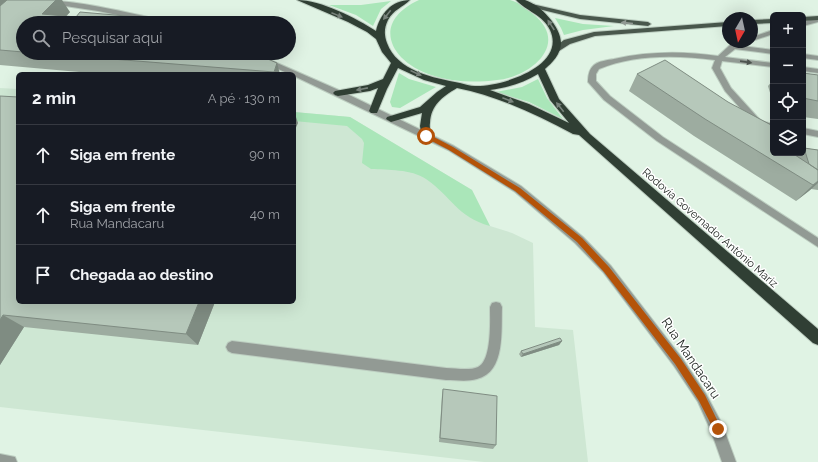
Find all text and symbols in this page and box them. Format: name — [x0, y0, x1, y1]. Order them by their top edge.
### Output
one-way arrow — [383, 10, 391, 21]
north arrow — [722, 12, 758, 48]
map controls — [770, 12, 806, 156]
button: + — [770, 12, 806, 48]
one-way arrow — [332, 13, 344, 19]
search box — [16, 16, 296, 60]
one-way arrow — [547, 19, 555, 30]
one-way arrow — [621, 19, 633, 26]
icon: search — [30, 27, 52, 49]
text: Pesquisar aqui — [62, 29, 162, 47]
button: − — [770, 48, 806, 84]
one-way arrow — [740, 59, 752, 65]
one-way arrow — [410, 71, 422, 77]
button: locate — [770, 84, 806, 120]
one-way arrow — [356, 86, 368, 92]
text: 2 min — [32, 88, 76, 108]
text: A pé · 130 m — [208, 91, 280, 106]
one-way arrow — [502, 98, 514, 104]
one-way arrow — [556, 102, 565, 113]
button: layers — [770, 120, 806, 156]
route start — [417, 127, 435, 145]
icon: ahead — [32, 144, 54, 166]
text: Siga em frente — [70, 146, 175, 164]
text: 90 m — [249, 147, 280, 162]
street label: Rodovia Governador Antônio Mariz — [640, 166, 781, 291]
text: Siga em frente — [70, 198, 175, 216]
icon: ahead — [32, 204, 54, 226]
text: 40 m — [250, 207, 280, 222]
text: Rua Mandacaru — [70, 216, 164, 231]
icon: arrive — [32, 264, 54, 286]
text: Chegada ao destino — [70, 266, 213, 284]
street label: Rua Mandacaru — [658, 315, 724, 401]
route end — [709, 420, 727, 438]

